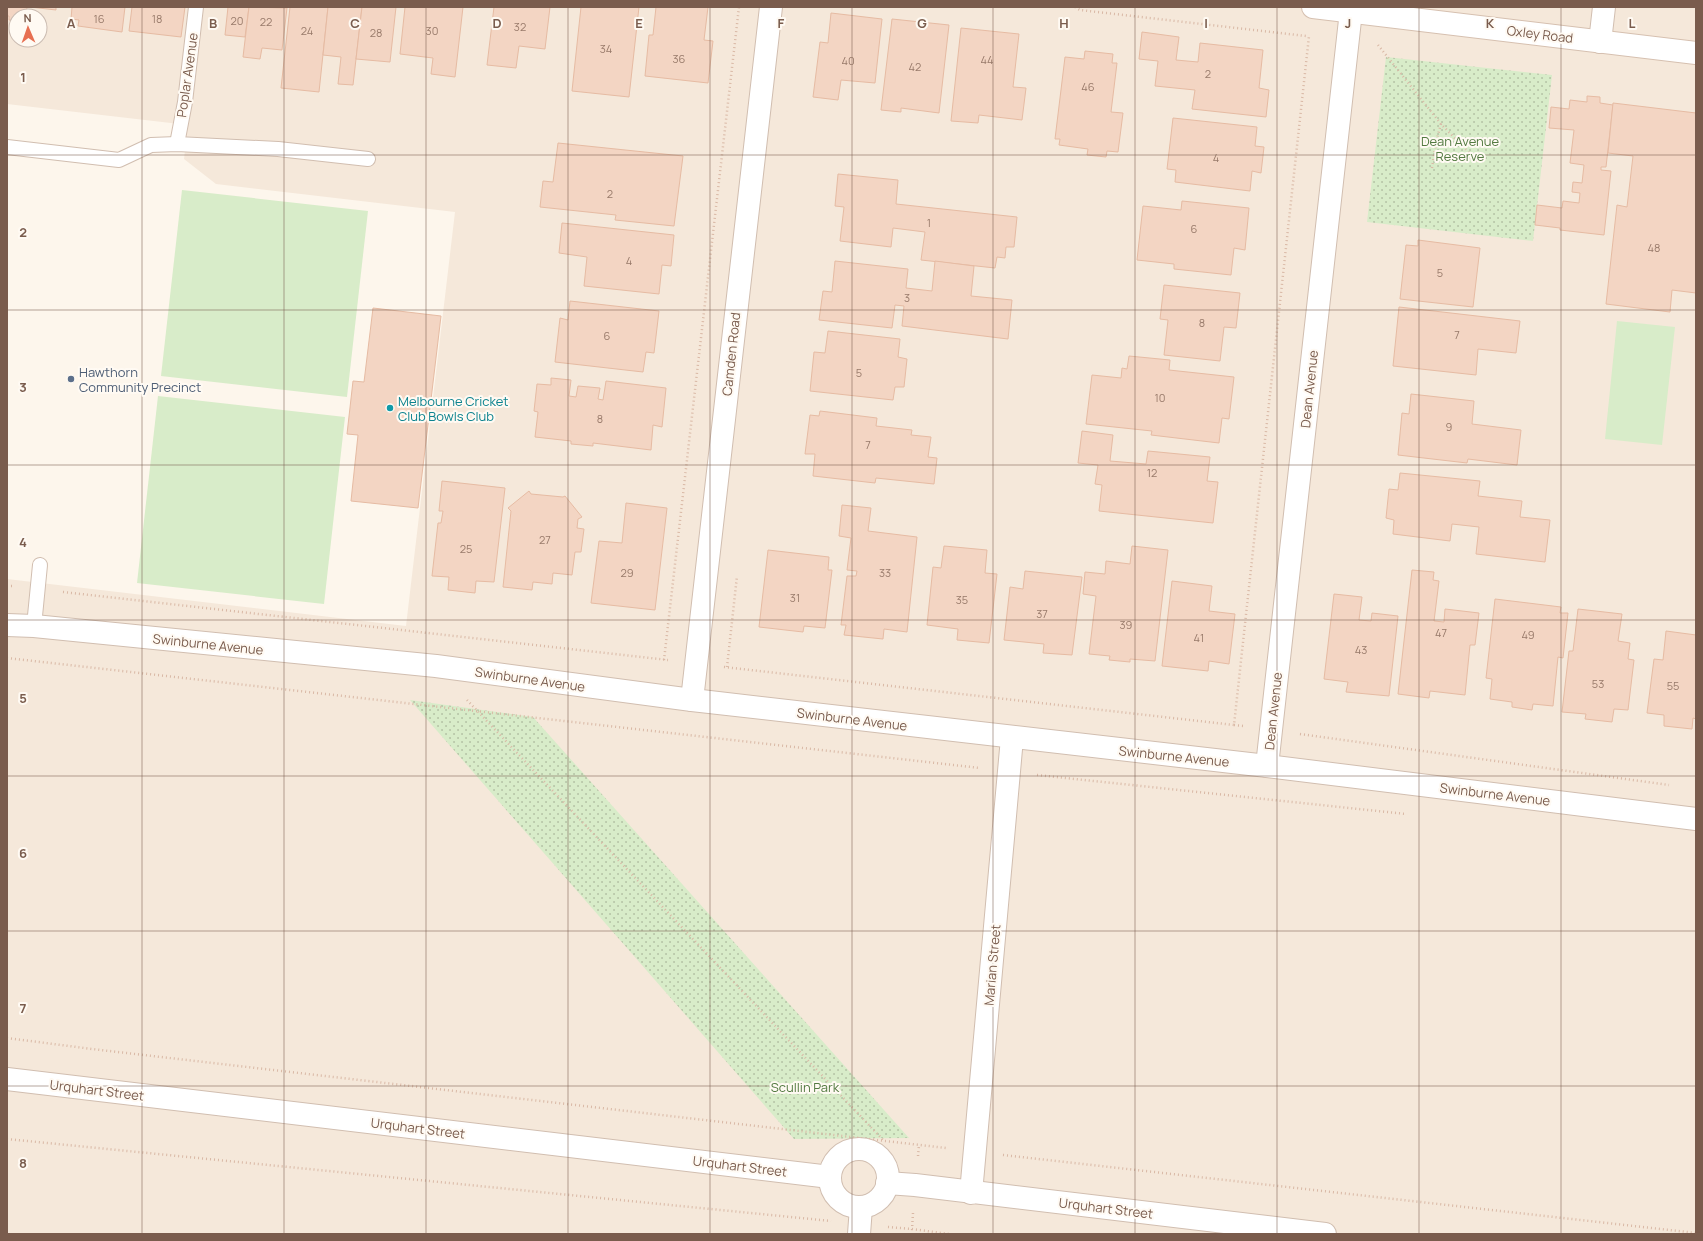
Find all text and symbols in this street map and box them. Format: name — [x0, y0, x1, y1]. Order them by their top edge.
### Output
north arrow — [8, 8, 48, 48]
text: N — [23, 10, 32, 25]
house number: 16 — [93, 11, 105, 26]
house number: 18 — [152, 11, 162, 26]
house number: 20 — [231, 13, 243, 28]
text: A — [67, 14, 76, 32]
text: B — [209, 14, 217, 32]
house number: 22 — [260, 14, 272, 29]
text: C — [350, 14, 360, 32]
text: D — [492, 14, 502, 32]
text: E — [635, 14, 643, 32]
text: F — [778, 14, 785, 32]
text: G — [917, 14, 927, 32]
text: H — [1059, 14, 1069, 32]
text: I — [1204, 14, 1208, 32]
text: J — [1345, 14, 1351, 32]
text: K — [1486, 14, 1495, 32]
text: L — [1629, 14, 1636, 32]
house number: 32 — [514, 19, 526, 34]
street label: Oxley Road — [1506, 21, 1574, 47]
house number: 24 — [301, 23, 313, 38]
house number: 30 — [426, 23, 438, 38]
house number: 28 — [370, 25, 382, 40]
street label: Poplar Avenue — [172, 31, 202, 118]
house number: 34 — [600, 41, 612, 56]
house number: 36 — [673, 51, 686, 66]
house number: 44 — [980, 52, 994, 67]
house number: 40 — [841, 53, 855, 68]
house number: 42 — [909, 59, 921, 74]
house number: 2 — [1205, 66, 1211, 81]
text: 1 — [20, 68, 26, 86]
house number: 46 — [1081, 79, 1095, 94]
park label: Dean Avenue Reserve — [1421, 132, 1500, 165]
house number: 4 — [1213, 150, 1219, 165]
house number: 2 — [607, 186, 613, 201]
house number: 1 — [927, 215, 931, 230]
house number: 6 — [1191, 221, 1198, 236]
text: 2 — [19, 223, 27, 241]
house number: 48 — [1648, 240, 1660, 255]
house number: 4 — [626, 253, 632, 268]
house number: 5 — [1437, 265, 1443, 280]
house number: 3 — [904, 290, 910, 305]
street label: Camden Road — [718, 311, 744, 397]
house number: 8 — [1199, 315, 1205, 330]
house number: 7 — [1454, 327, 1460, 342]
house number: 6 — [604, 328, 611, 343]
street label: Dean Avenue — [1296, 349, 1322, 429]
place label: Hawthorn Community Precinct — [79, 363, 201, 396]
house number: 5 — [856, 365, 862, 380]
marker: Hawthorn Community Precinct — [66, 374, 76, 384]
text: 3 — [19, 378, 27, 396]
house number: 10 — [1154, 390, 1166, 405]
place label: Melbourne Cricket Club Bowls Club — [398, 392, 509, 425]
marker: Melbourne Cricket Club Bowls Club — [385, 403, 395, 413]
house number: 8 — [597, 411, 603, 426]
house number: 9 — [1446, 419, 1453, 434]
house number: 7 — [865, 437, 871, 452]
house number: 12 — [1147, 465, 1157, 480]
house number: 27 — [539, 532, 551, 547]
text: 4 — [19, 533, 27, 551]
house number: 25 — [460, 541, 472, 556]
house number: 29 — [620, 565, 634, 580]
house number: 33 — [879, 565, 891, 580]
house number: 31 — [790, 590, 800, 605]
house number: 35 — [956, 592, 968, 607]
house number: 37 — [1036, 606, 1048, 621]
house number: 39 — [1120, 617, 1133, 632]
house number: 47 — [1435, 625, 1447, 640]
house number: 49 — [1521, 627, 1535, 642]
street label: Swinburne Avenue — [152, 629, 265, 659]
house number: 41 — [1194, 630, 1204, 645]
house number: 43 — [1355, 642, 1367, 657]
street label: Swinburne Avenue — [474, 662, 587, 696]
street label: Dean Avenue — [1260, 671, 1286, 751]
house number: 53 — [1592, 676, 1604, 691]
house number: 55 — [1667, 678, 1679, 693]
text: 5 — [19, 689, 27, 707]
street label: Swinburne Avenue — [796, 703, 909, 735]
street label: Swinburne Avenue — [1118, 741, 1231, 771]
street label: Swinburne Avenue — [1439, 778, 1552, 810]
text: 6 — [19, 844, 27, 862]
street label: Marian Street — [979, 924, 1005, 1006]
text: 7 — [20, 999, 27, 1017]
street label: Urquhart Street — [49, 1075, 145, 1105]
park label: Scullin Park — [771, 1078, 840, 1096]
street label: Urquhart Street — [370, 1113, 466, 1143]
street label: Urquhart Street — [692, 1151, 788, 1181]
text: 8 — [19, 1154, 27, 1172]
street label: Urquhart Street — [1058, 1193, 1154, 1223]

